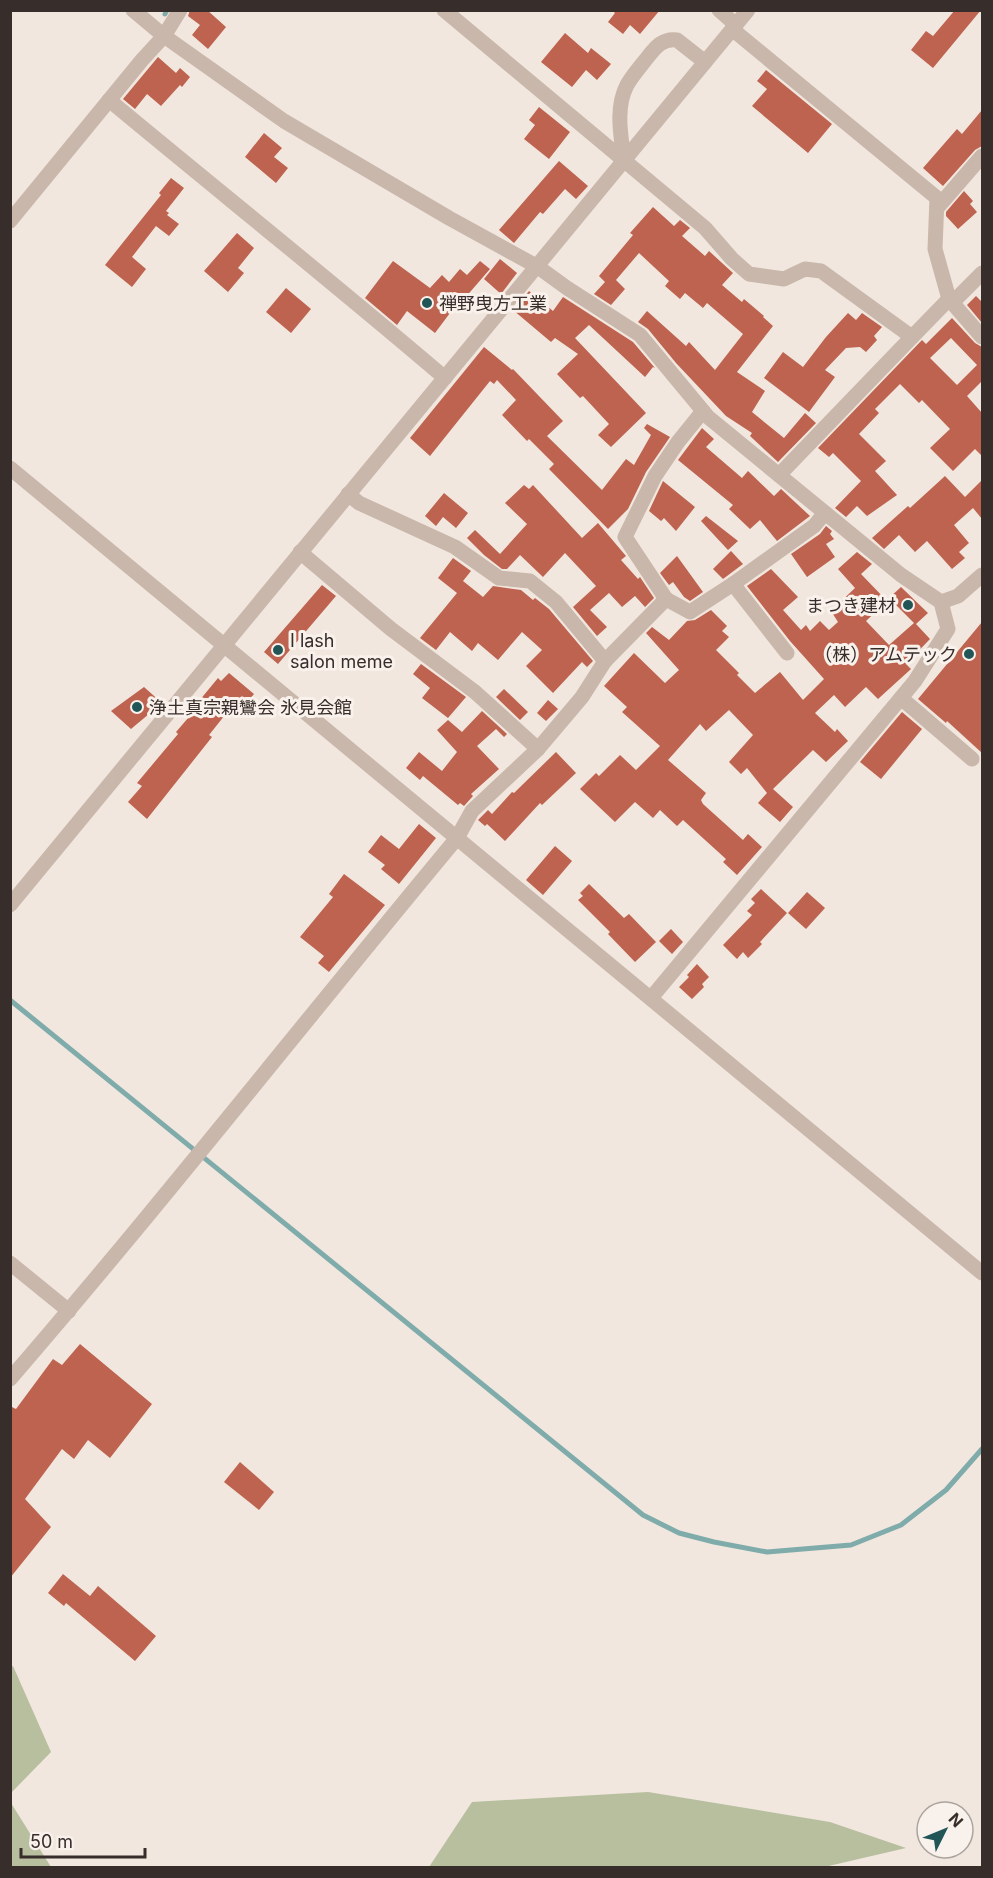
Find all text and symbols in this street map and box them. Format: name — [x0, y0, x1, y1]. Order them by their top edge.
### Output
place label: 禅野曳方工業 — [439, 293, 547, 314]
marker: 禅野曳方工業 — [420, 296, 434, 310]
place label: まつき建材 — [806, 595, 896, 616]
marker: まつき建材 — [901, 598, 915, 612]
place label: I lash salon meme — [290, 630, 393, 672]
marker: I lash salon meme — [271, 643, 285, 657]
place label: （株）アムテック — [814, 644, 957, 665]
marker: （株）アムテック — [962, 647, 976, 661]
place label: 浄土真宗親鸞会 氷見会館 — [149, 697, 352, 718]
marker: 浄土真宗親鸞会 氷見会館 — [130, 700, 144, 714]
north arrow — [915, 1800, 975, 1860]
text: N — [944, 1808, 967, 1831]
scale bar — [21, 1821, 146, 1859]
text: 50 m — [30, 1831, 73, 1852]

